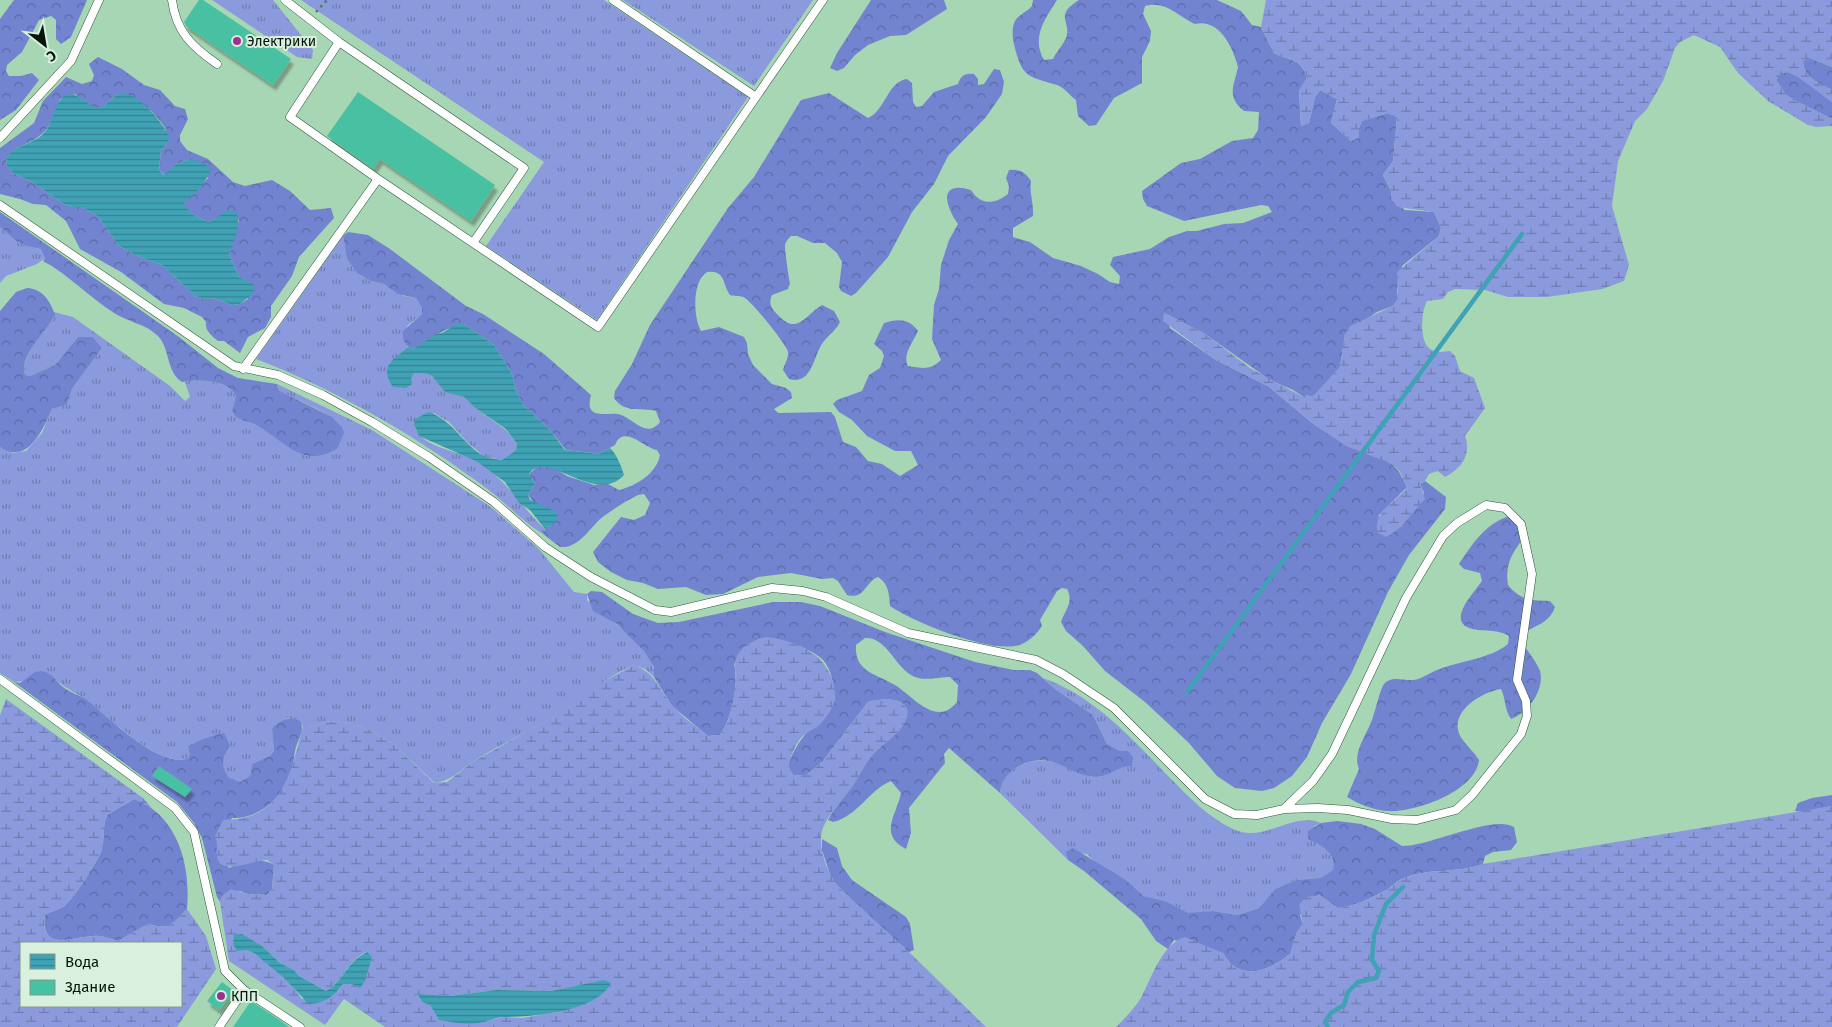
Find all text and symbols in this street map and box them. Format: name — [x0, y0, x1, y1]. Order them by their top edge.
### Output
north arrow — [20, 20, 70, 70]
place label: Электрики — [247, 33, 316, 50]
marker: Электрики — [231, 35, 243, 47]
text: С — [44, 46, 59, 65]
legend — [20, 942, 182, 1007]
text: Вода — [65, 953, 99, 971]
text: Здание — [65, 978, 115, 996]
place label: КПП — [231, 988, 258, 1005]
marker: КПП — [215, 990, 227, 1002]

